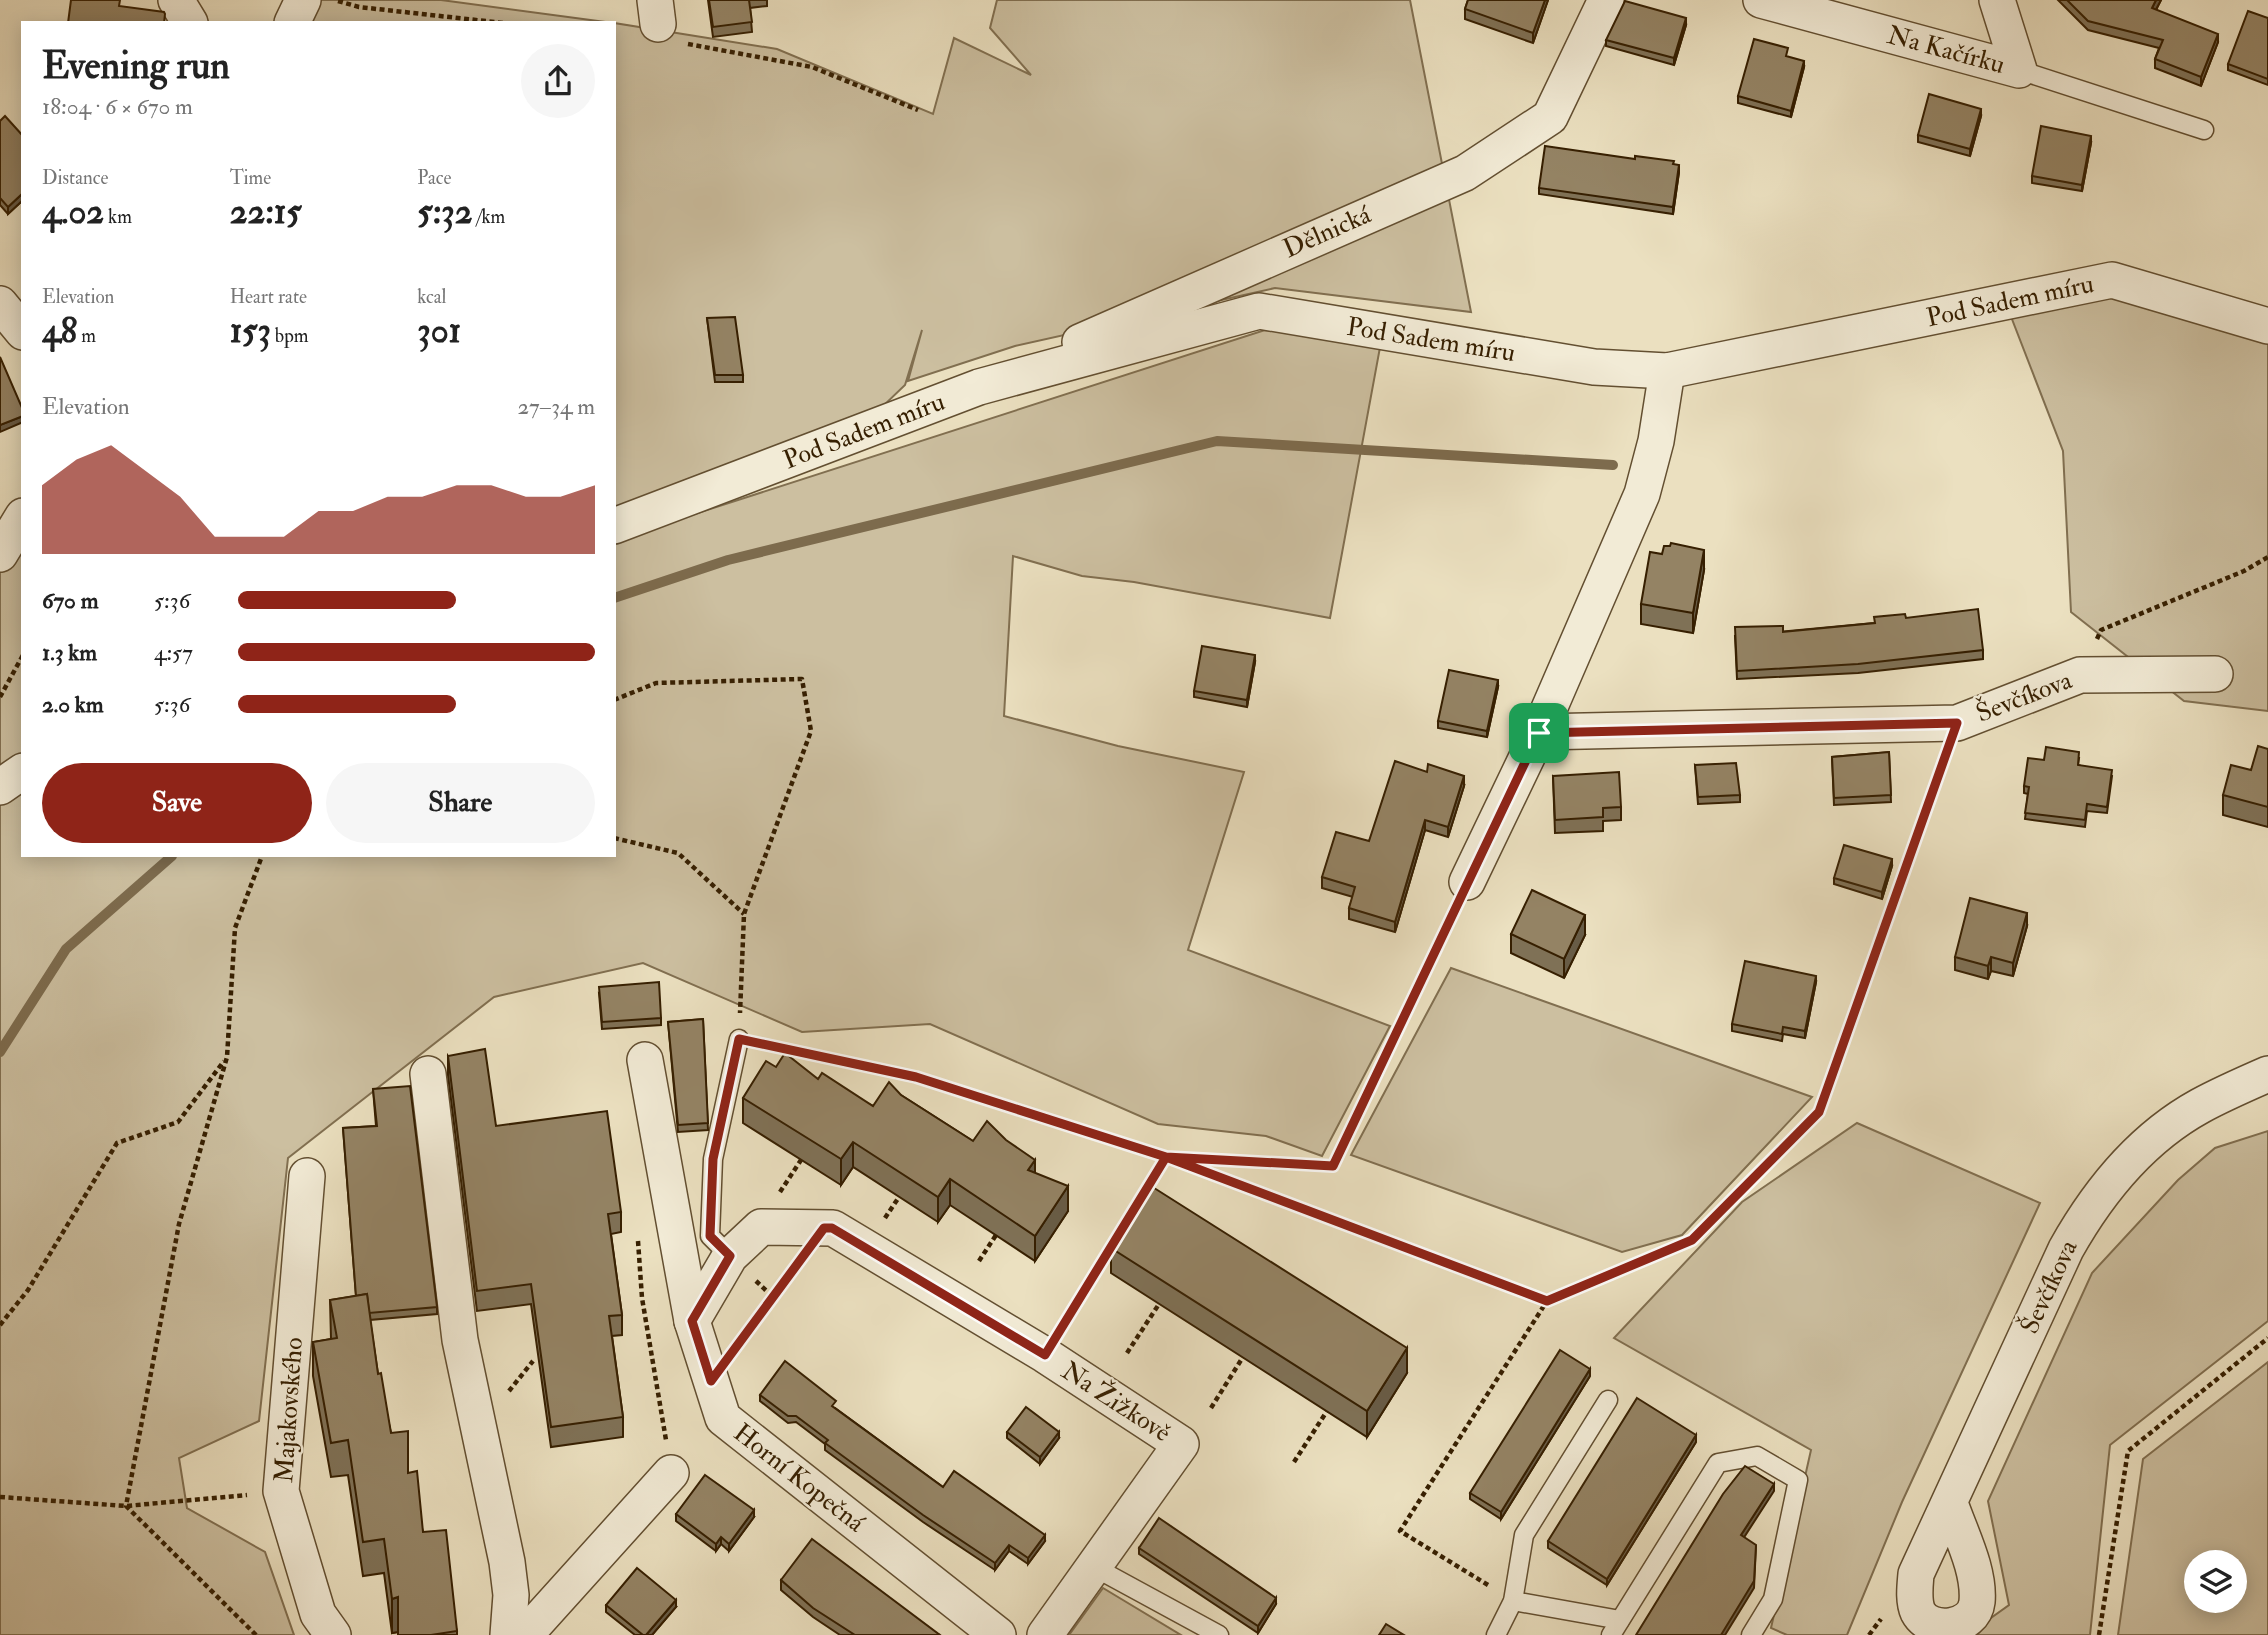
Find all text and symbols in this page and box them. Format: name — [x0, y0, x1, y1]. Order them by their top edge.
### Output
street label: Na Kačírku — [1884, 19, 2008, 81]
text: Evening run — [42, 42, 230, 90]
button: share — [521, 44, 595, 118]
text: 18:04 · 6 × 670 m — [42, 92, 193, 121]
text: Distance — [42, 166, 108, 190]
text: Time — [230, 166, 271, 190]
text: Pace — [417, 166, 451, 190]
text: 4.02 — [42, 190, 104, 234]
text: 22:15 — [230, 190, 302, 234]
text: 5:32 — [417, 190, 473, 234]
street label: Dělnická — [1278, 198, 1376, 265]
text: km — [104, 205, 132, 229]
text: /km — [473, 205, 505, 229]
street label: Pod Sadem míru — [1924, 268, 2096, 334]
text: Elevation — [42, 285, 114, 309]
text: Heart rate — [230, 285, 307, 309]
text: kcal — [417, 285, 446, 309]
text: 48 — [42, 309, 77, 353]
text: 153 — [230, 309, 271, 353]
text: 301 — [417, 309, 461, 353]
street label: Pod Sadem míru — [1345, 311, 1517, 369]
text: m — [77, 324, 96, 348]
text: bpm — [271, 324, 309, 348]
street label: Pod Sadem míru — [779, 386, 949, 476]
text: Elevation — [42, 392, 130, 421]
text: 27–34 m — [517, 392, 595, 421]
text: 670 m — [42, 586, 99, 615]
text: 5:36 — [154, 586, 190, 615]
text: 1.3 km — [42, 638, 97, 667]
text: 4:57 — [154, 638, 193, 667]
street label: Ševčíkova — [1971, 662, 2077, 730]
text: 2.0 km — [42, 690, 104, 719]
text: 5:36 — [154, 690, 190, 719]
pin — [1509, 703, 1569, 763]
icon: arrive — [1520, 714, 1558, 752]
button: Save — [42, 763, 312, 843]
button: Share — [326, 763, 595, 843]
street label: Ševčíkova — [2012, 1234, 2085, 1339]
street label: Majakovského — [268, 1336, 310, 1484]
street label: Na Žižkově — [1055, 1353, 1178, 1449]
street label: Horní Kopečná — [726, 1417, 871, 1540]
map controls — [2184, 1550, 2247, 1613]
button: layers — [2184, 1550, 2247, 1613]

